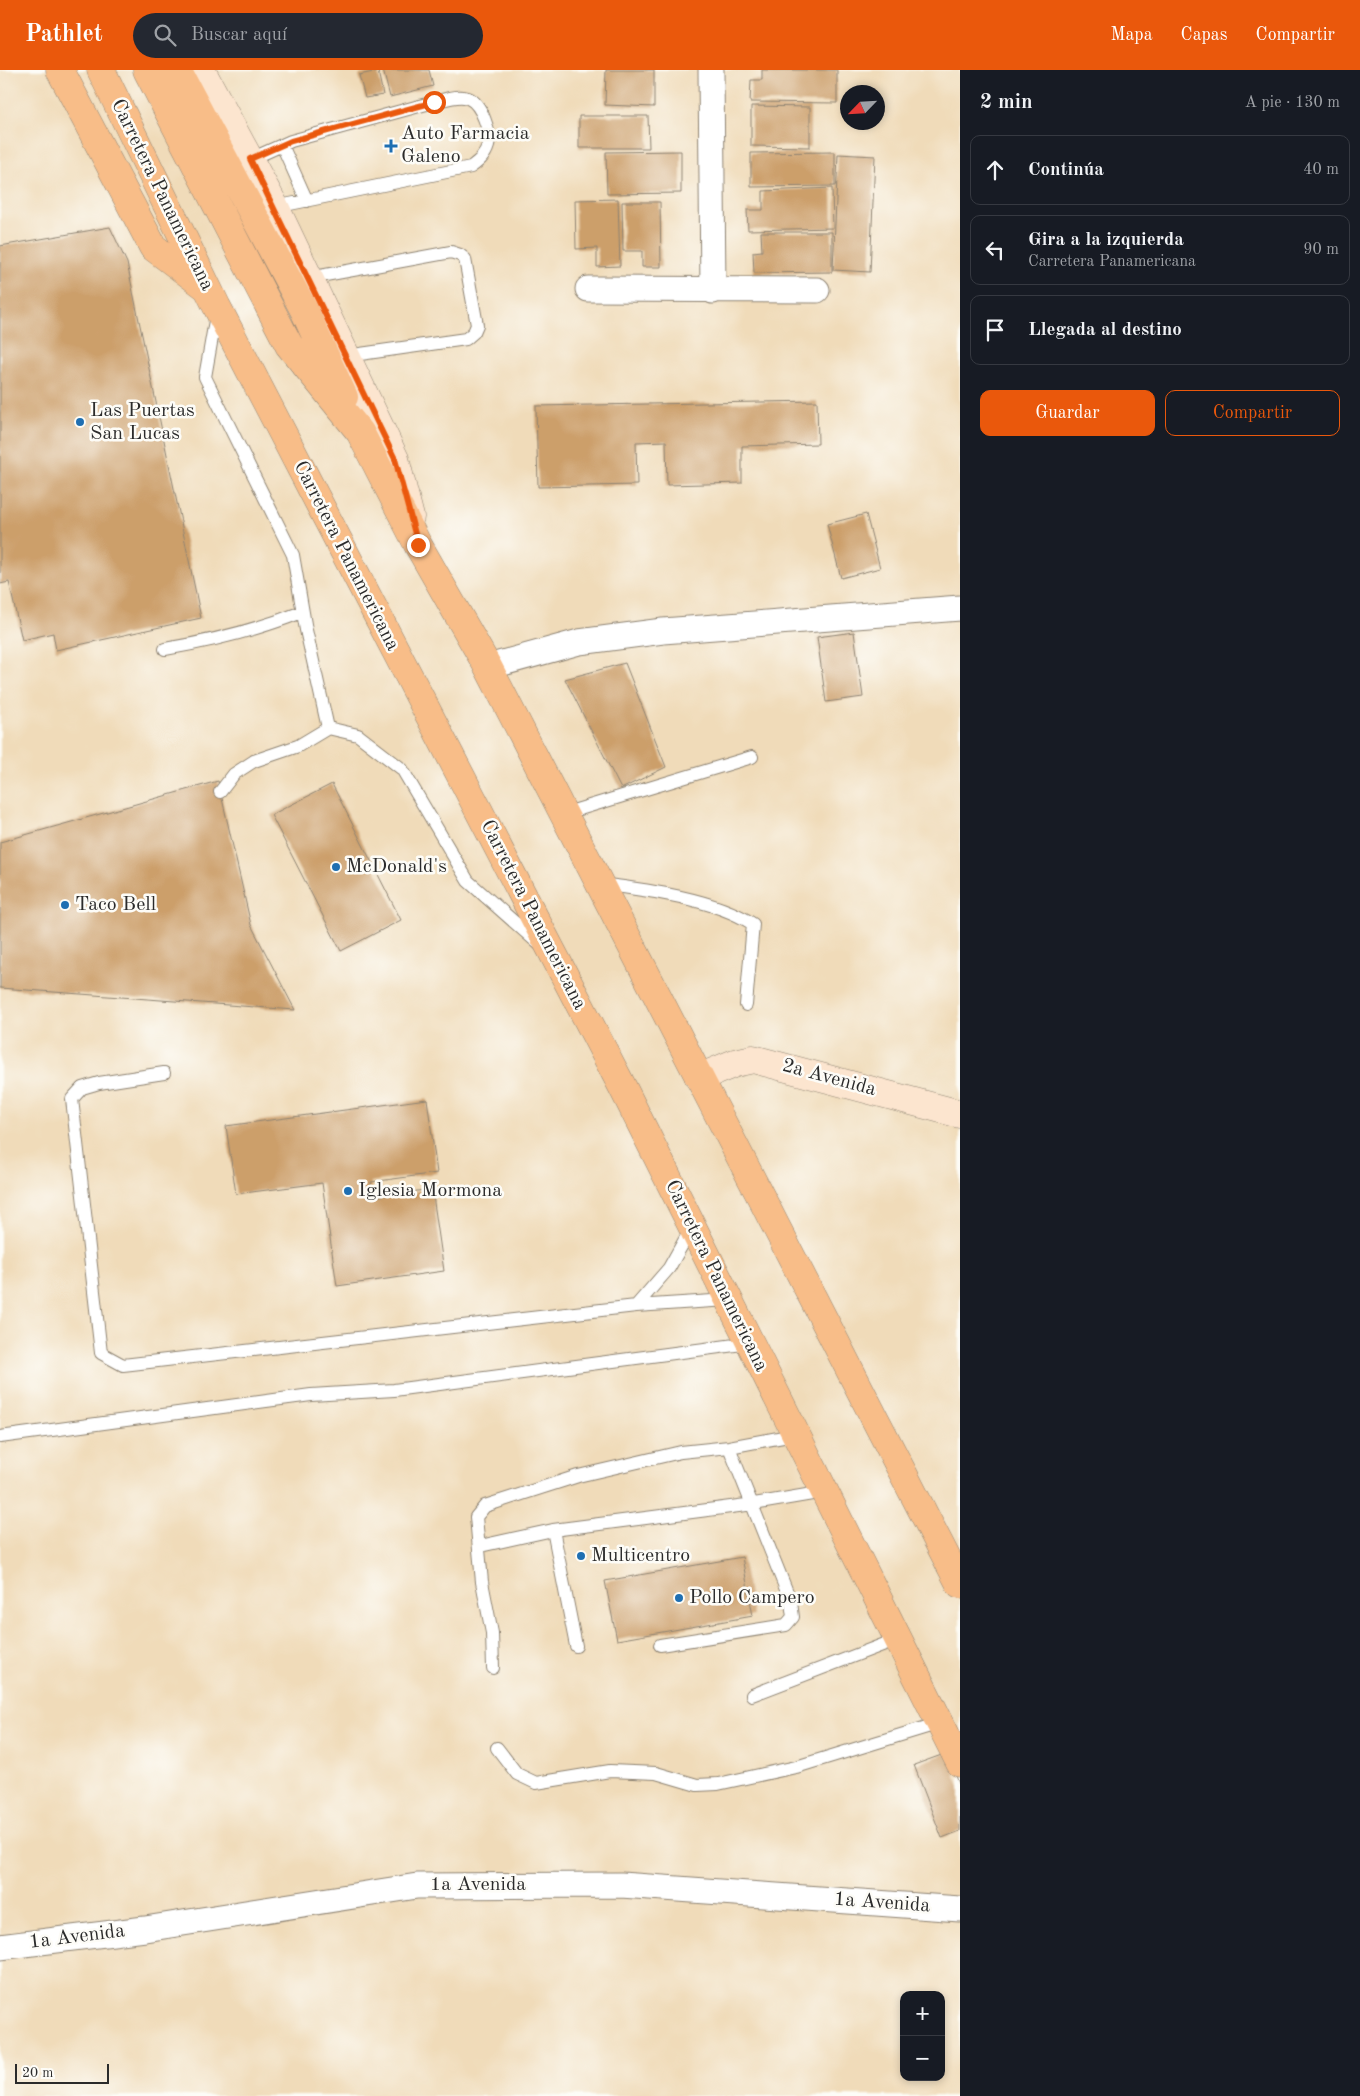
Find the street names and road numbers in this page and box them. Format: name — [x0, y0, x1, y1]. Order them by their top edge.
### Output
street label: Carretera Panamericana — [107, 96, 217, 294]
street label: Carretera Panamericana — [289, 458, 403, 654]
street label: Carretera Panamericana — [476, 817, 590, 1013]
street label: 2a Avenida — [780, 1056, 878, 1100]
street label: Carretera Panamericana — [661, 1177, 771, 1375]
street label: 1a Avenida — [430, 1875, 526, 1895]
street label: 1a Avenida — [833, 1890, 931, 1916]
street label: 1a Avenida — [28, 1921, 126, 1953]

